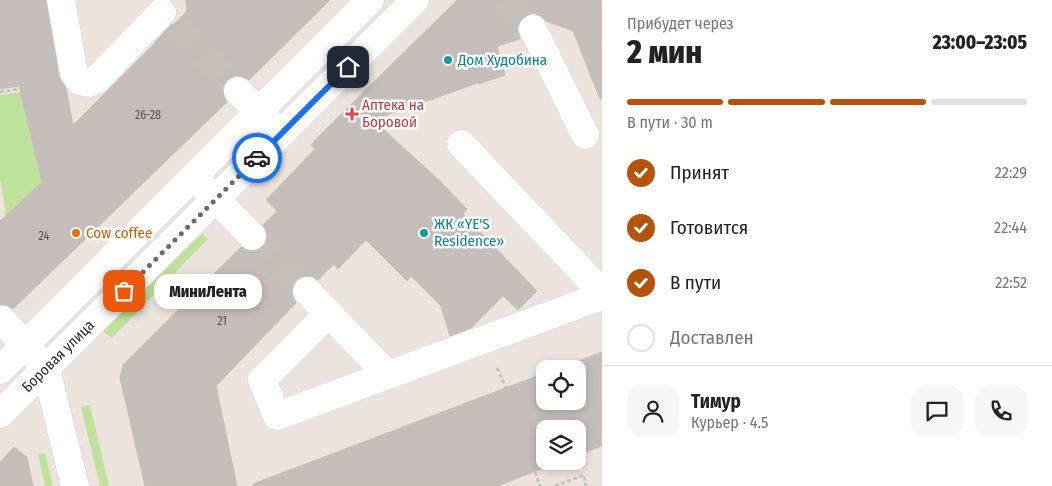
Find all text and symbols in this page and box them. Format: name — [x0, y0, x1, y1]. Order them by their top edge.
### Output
text: Прибудет через — [627, 14, 734, 33]
text: 23:00–23:05 — [933, 31, 1027, 54]
text: 2 мин — [627, 33, 702, 71]
pin — [327, 46, 369, 88]
place label: Дом Худобина — [457, 51, 547, 69]
icon: home — [334, 53, 362, 81]
marker: Дом Худобина — [442, 54, 454, 66]
place label: Аптека на Боровой — [362, 96, 424, 131]
house number: 26-28 — [135, 108, 161, 122]
marker: Аптека на Боровой — [346, 108, 358, 120]
text: В пути · 30 m — [627, 113, 713, 132]
courier — [232, 133, 282, 183]
icon: car — [243, 144, 271, 172]
icon: check — [627, 159, 655, 187]
text: Принят — [670, 161, 729, 184]
text: 22:29 — [995, 163, 1027, 182]
icon: check — [627, 214, 655, 242]
place label: ЖК «YE'S Residence» — [434, 215, 504, 250]
text: Готовится — [670, 216, 748, 239]
text: 22:44 — [994, 218, 1027, 237]
place label: Cow coffee — [86, 224, 152, 242]
marker: Cow coffee — [70, 227, 82, 239]
marker: ЖК «YE'S Residence» — [418, 227, 430, 239]
house number: 24 — [39, 229, 50, 243]
icon: check — [627, 269, 655, 297]
pin — [103, 270, 145, 312]
text: В пути — [670, 271, 721, 294]
text: 22:52 — [995, 273, 1027, 292]
callout: МиниЛента — [154, 274, 262, 308]
icon: bag — [110, 277, 138, 305]
text: МиниЛента — [169, 282, 247, 301]
house number: 21 — [217, 314, 227, 328]
street label: Боровая улица — [18, 316, 98, 396]
text: Доставлен — [670, 326, 754, 349]
map controls — [536, 360, 586, 470]
button: locate — [536, 360, 586, 410]
button: person — [627, 385, 679, 437]
button: chat — [911, 385, 963, 437]
button: phone — [975, 385, 1027, 437]
text: Тимур — [691, 390, 741, 413]
text: Курьер · 4.5 — [691, 413, 768, 432]
button: layers — [536, 420, 586, 470]

